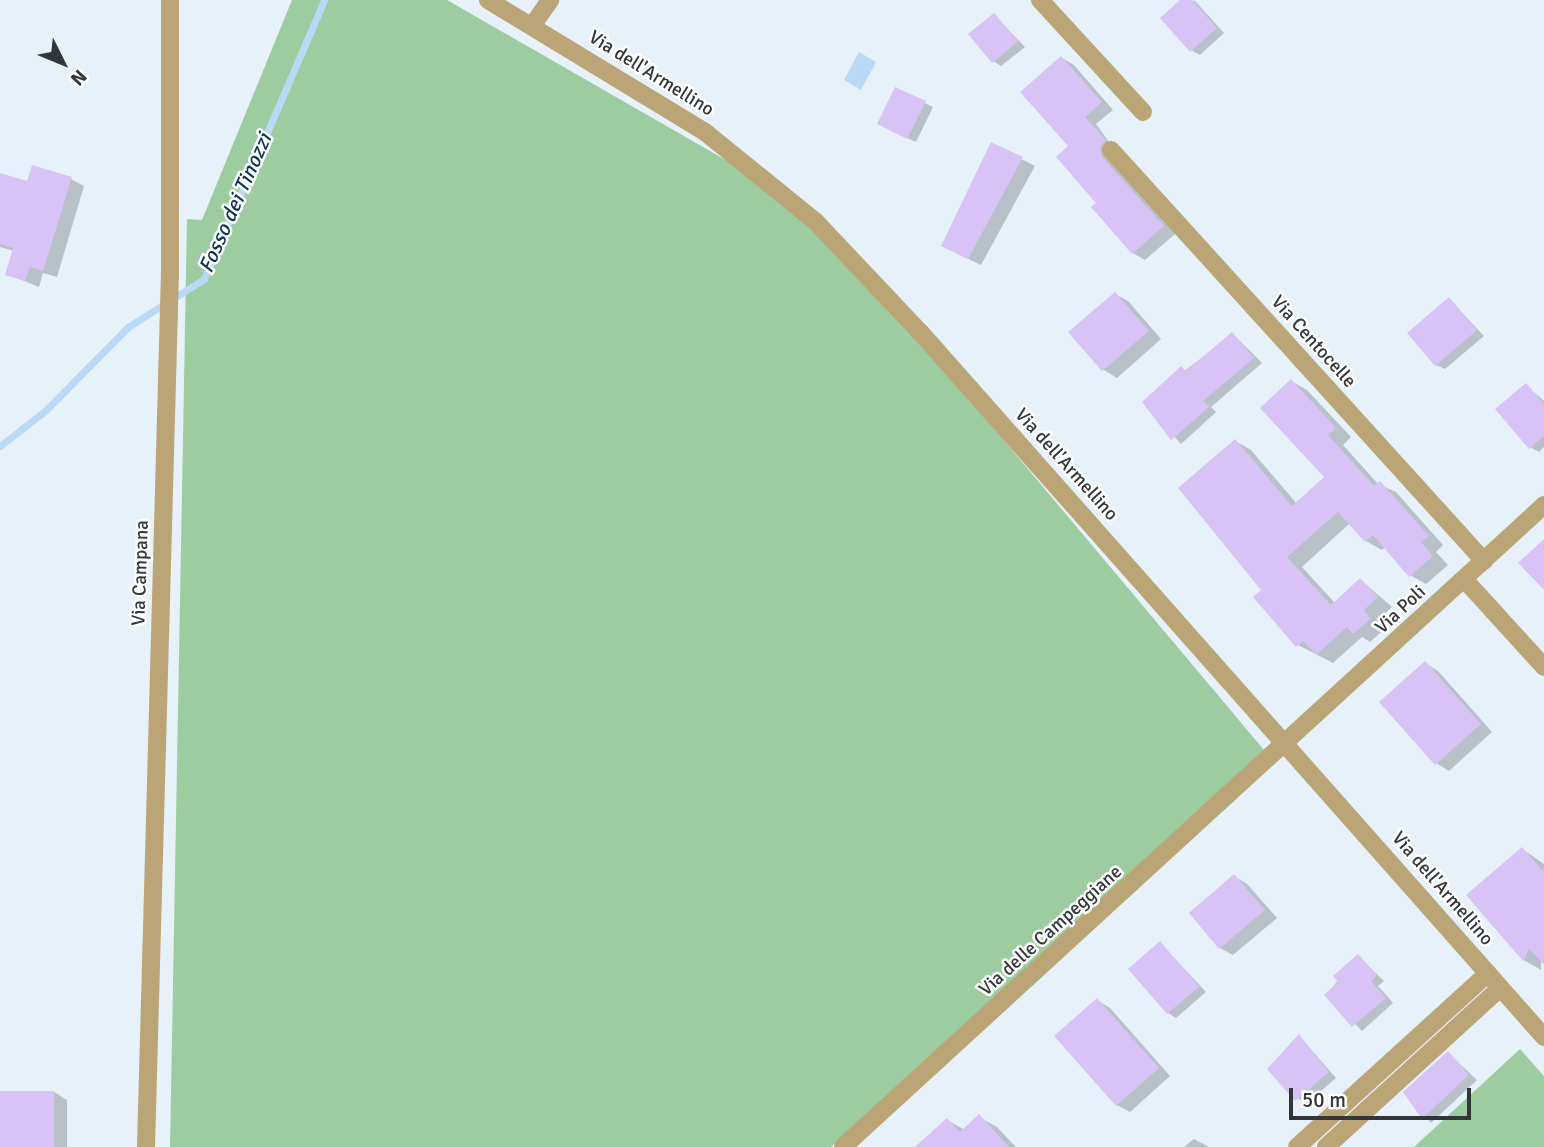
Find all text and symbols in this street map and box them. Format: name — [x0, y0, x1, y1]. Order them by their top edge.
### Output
street label: Via dell'Armellino — [584, 26, 718, 122]
north arrow — [28, 28, 98, 98]
text: N — [65, 64, 92, 90]
water label: Fosso dei Tinozzi — [193, 130, 277, 276]
street label: Via Centocelle — [1266, 291, 1360, 393]
street label: Via dell'Armellino — [1010, 404, 1122, 526]
street label: Via Campana — [128, 520, 154, 626]
street label: Via Poli — [1371, 581, 1431, 639]
street label: Via dell'Armellino — [1386, 827, 1498, 951]
street label: Via delle Campeggiane — [975, 861, 1127, 1001]
scale bar — [1292, 1074, 1474, 1118]
text: 50 m — [1302, 1087, 1346, 1113]

